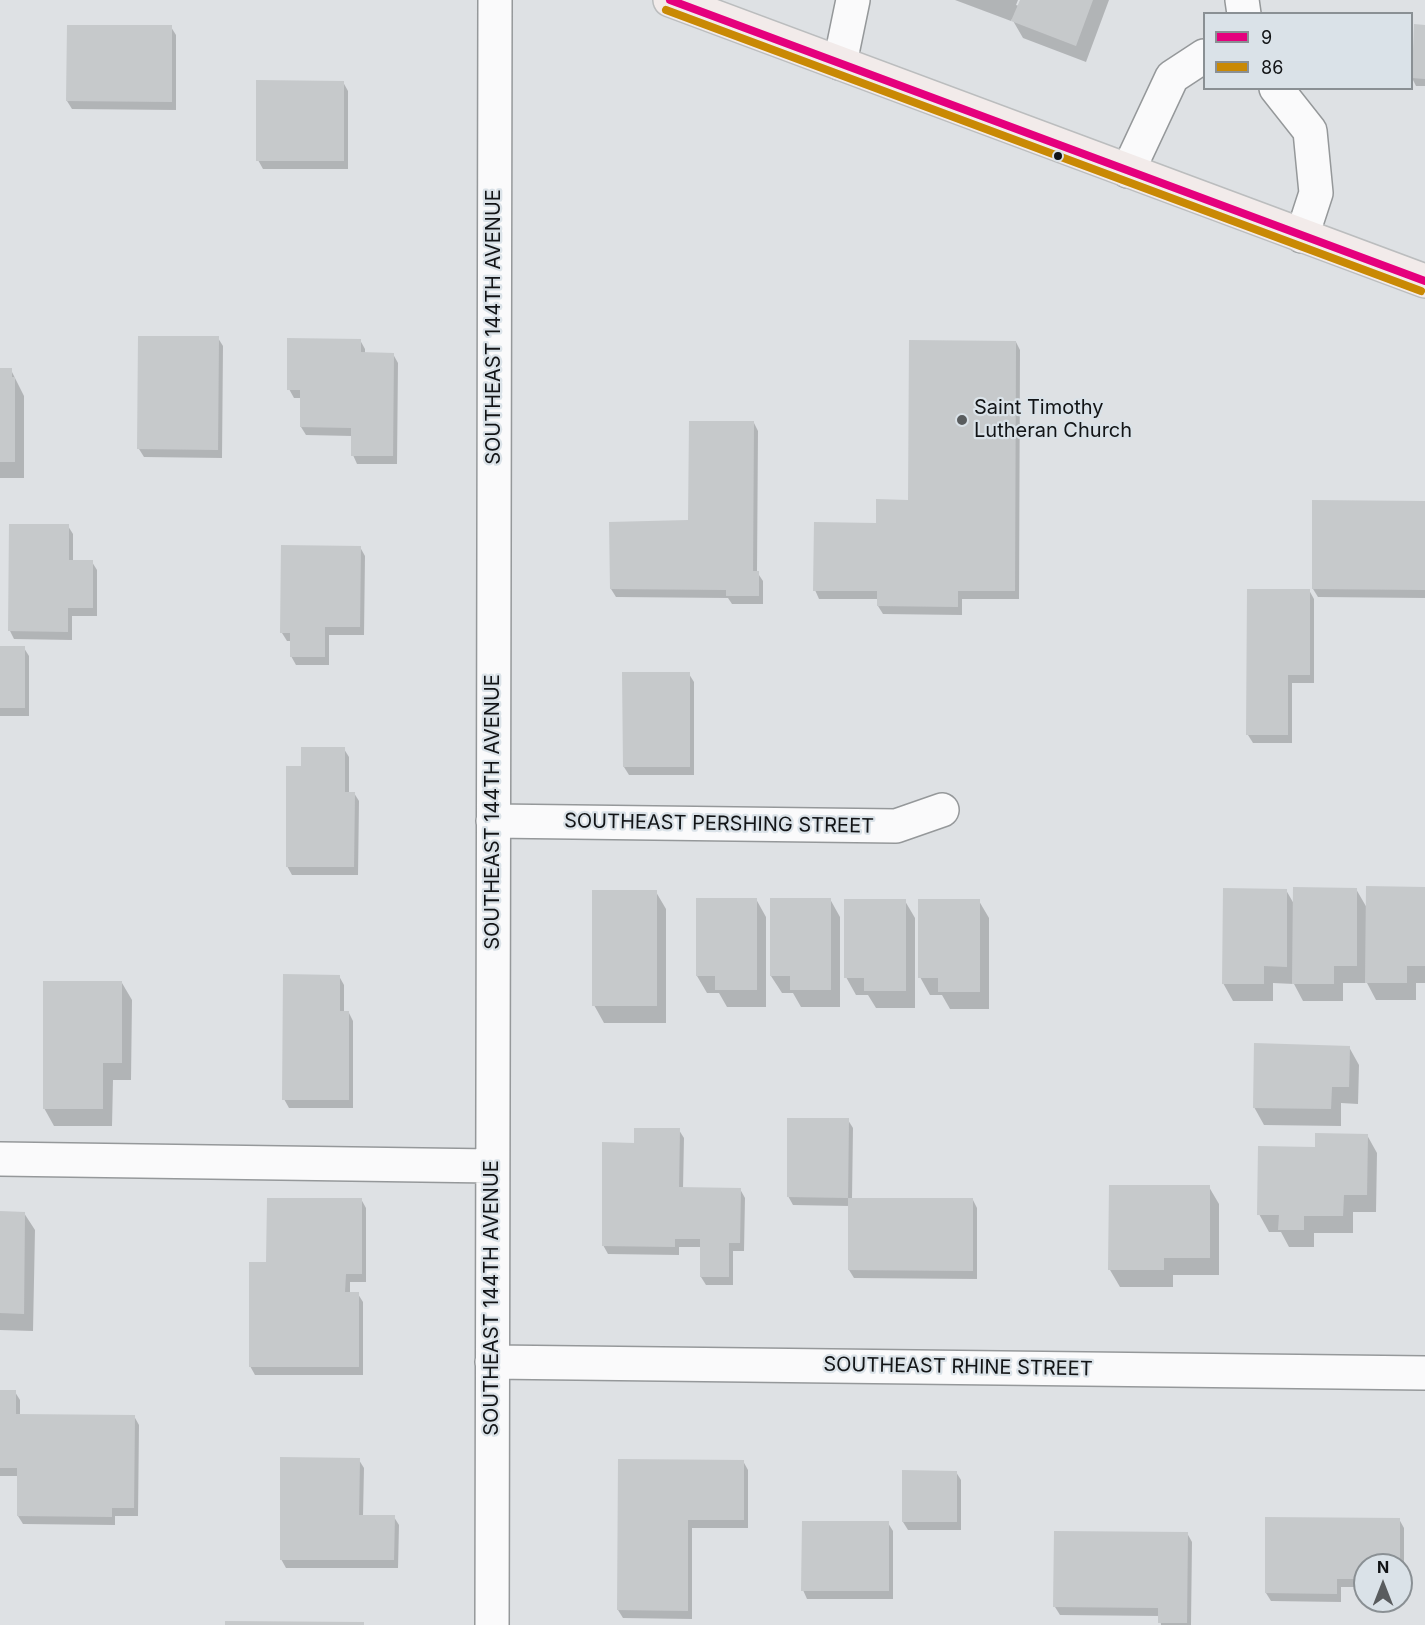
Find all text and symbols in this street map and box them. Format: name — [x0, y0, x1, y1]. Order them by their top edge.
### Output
legend — [1203, 12, 1413, 90]
text: 9 — [1261, 27, 1272, 48]
text: 86 — [1261, 57, 1283, 78]
unlabelled marker — [1052, 150, 1064, 162]
street label: SOUTHEAST 144TH AVENUE — [482, 189, 506, 465]
place label: Saint Timothy Lutheran Church — [974, 396, 1132, 443]
marker: Saint Timothy Lutheran Church — [955, 413, 969, 427]
street label: SOUTHEAST 144TH AVENUE — [481, 674, 505, 950]
street label: SOUTHEAST PERSHING STREET — [564, 809, 874, 839]
street label: SOUTHEAST 144TH AVENUE — [480, 1160, 504, 1436]
street label: SOUTHEAST RHINE STREET — [823, 1353, 1093, 1381]
north arrow — [1353, 1553, 1413, 1613]
text: N — [1377, 1557, 1389, 1577]

